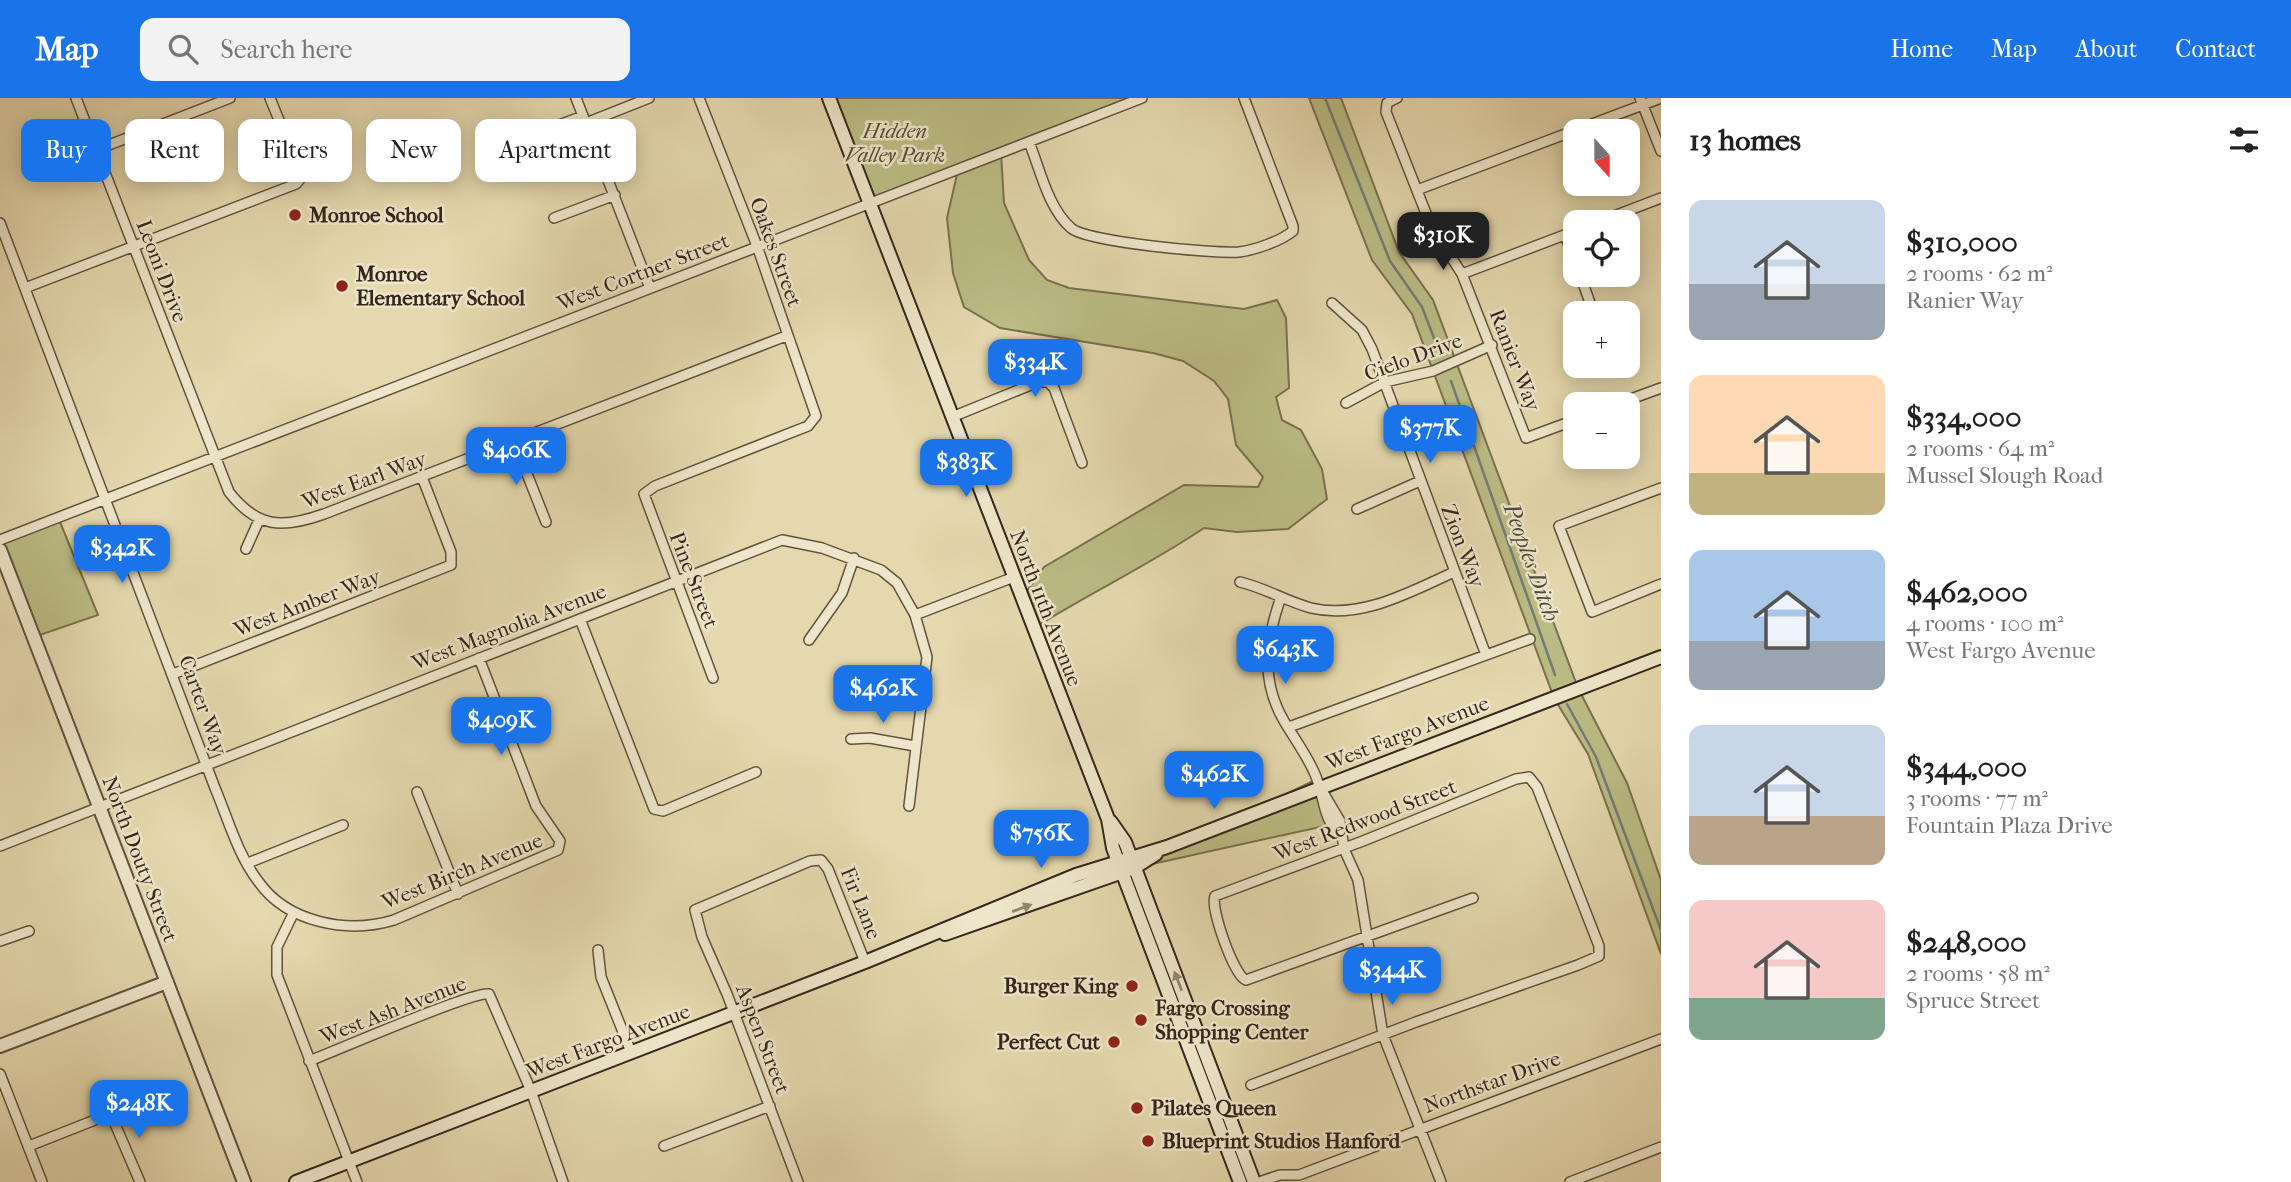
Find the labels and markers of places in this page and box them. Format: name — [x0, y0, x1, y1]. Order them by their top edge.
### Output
place label: Monroe School — [308, 203, 444, 227]
marker: Monroe School — [287, 207, 303, 223]
pin: $310K — [1394, 212, 1492, 272]
place label: Monroe Elementary School — [355, 262, 525, 310]
marker: Monroe Elementary School — [334, 278, 350, 294]
pin: $334K — [986, 340, 1084, 399]
pin: $377K — [1381, 406, 1479, 465]
pin: $406K — [467, 428, 565, 487]
pin: $383K — [917, 440, 1015, 499]
pin: $342K — [73, 526, 171, 585]
pin: $643K — [1236, 626, 1334, 686]
pin: $462K — [834, 666, 932, 725]
pin: $409K — [452, 698, 550, 757]
pin: $462K — [1165, 752, 1263, 811]
pin: $756K — [992, 810, 1090, 870]
pin: $344K — [1343, 948, 1441, 1007]
place label: Burger King — [1004, 974, 1119, 998]
marker: Burger King — [1124, 978, 1140, 994]
place label: Fargo Crossing Shopping Center — [1154, 996, 1309, 1044]
marker: Fargo Crossing Shopping Center — [1133, 1012, 1149, 1028]
place label: Perfect Cut — [997, 1030, 1100, 1054]
marker: Perfect Cut — [1106, 1034, 1122, 1050]
pin: $248K — [90, 1080, 188, 1140]
place label: Pilates Queen — [1151, 1096, 1277, 1120]
marker: Pilates Queen — [1129, 1100, 1145, 1116]
place label: Blueprint Studios Hanford — [1162, 1129, 1401, 1153]
marker: Blueprint Studios Hanford — [1140, 1133, 1156, 1149]

